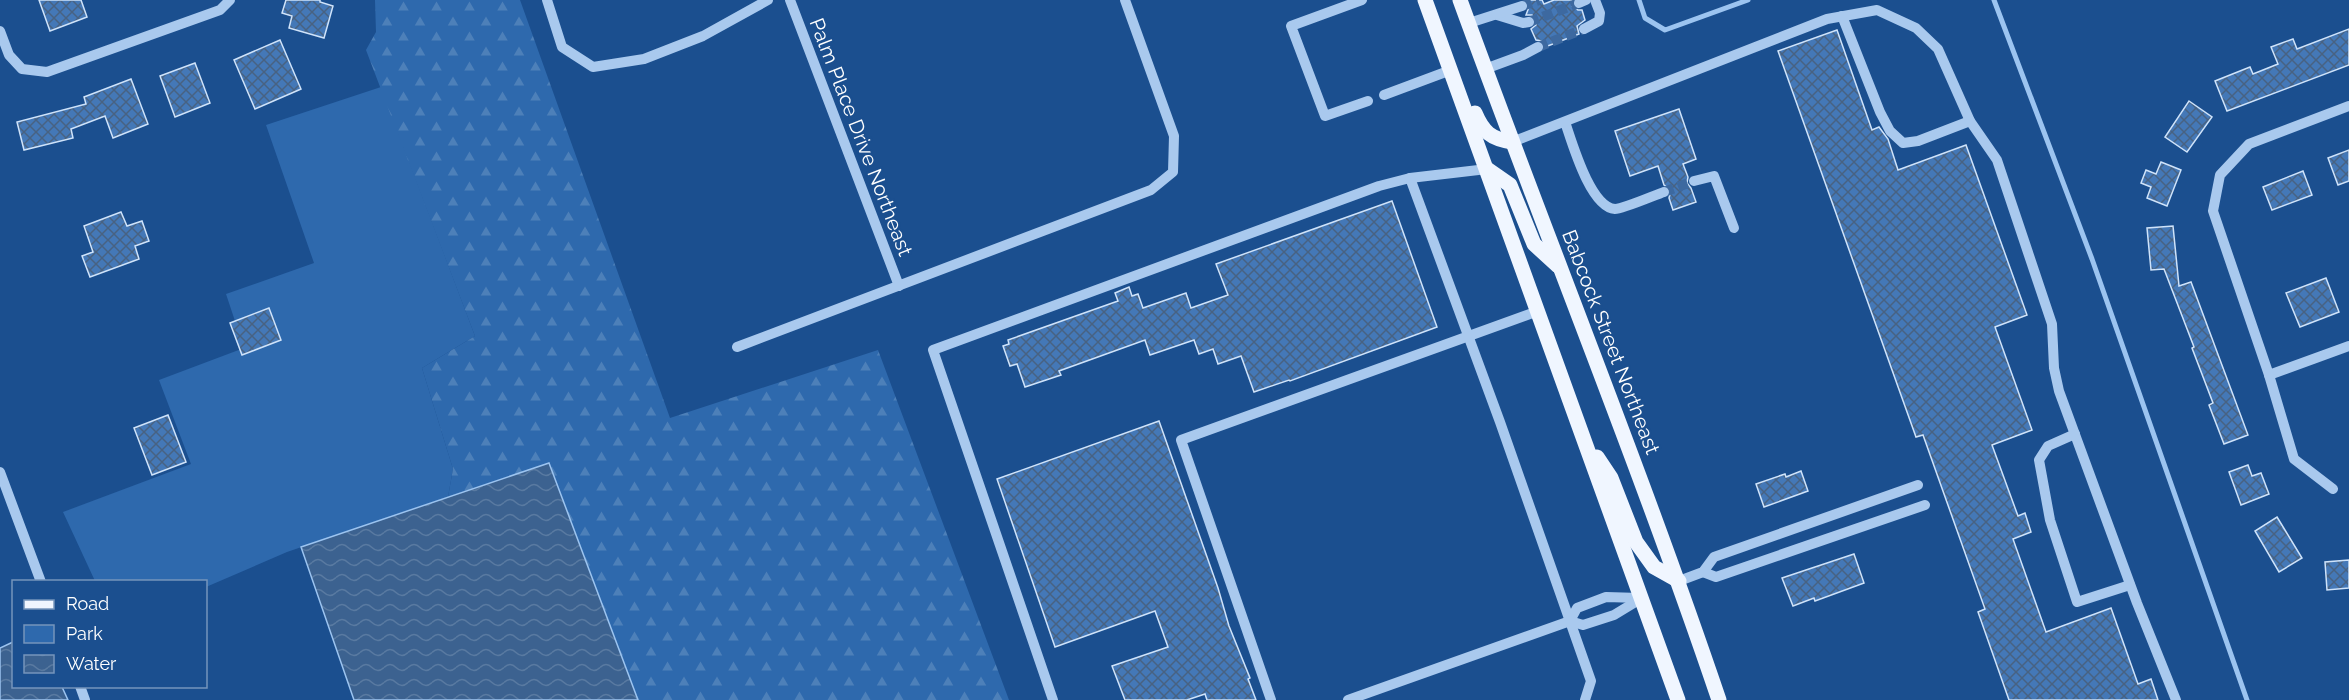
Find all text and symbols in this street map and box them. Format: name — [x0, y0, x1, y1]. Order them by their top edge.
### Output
street label: Palm Place Drive Northeast — [804, 15, 918, 260]
street label: Babcock Street Northeast — [1557, 227, 1665, 458]
legend — [12, 580, 207, 688]
text: Road — [66, 593, 109, 614]
text: Park — [66, 623, 103, 644]
text: Water — [66, 653, 117, 674]

